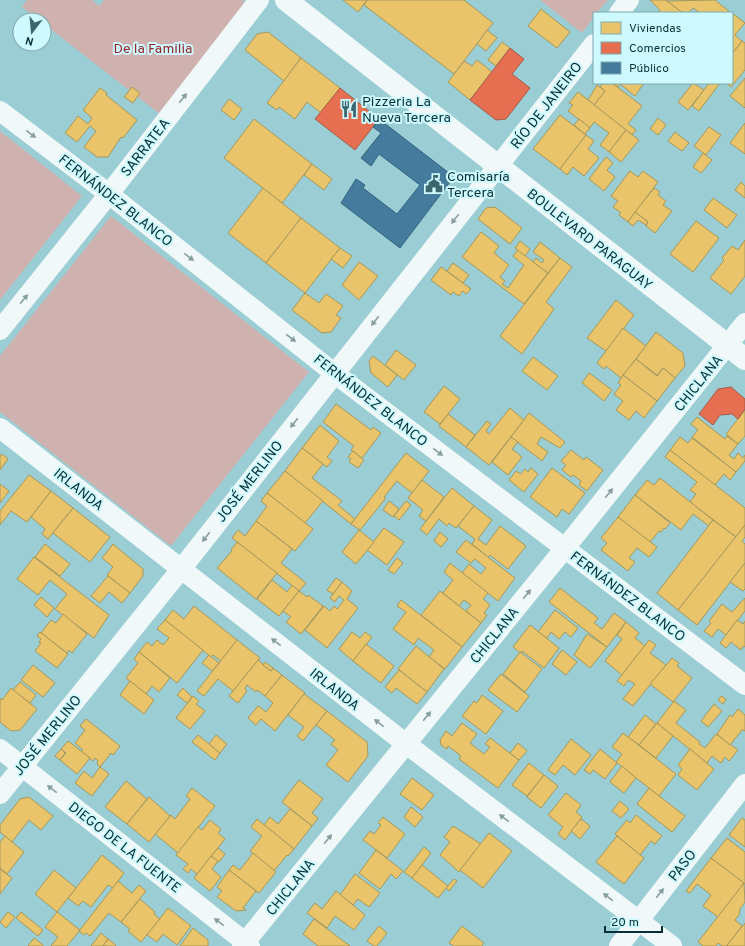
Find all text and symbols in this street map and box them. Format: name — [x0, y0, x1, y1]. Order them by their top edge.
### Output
north arrow — [12, 12, 52, 52]
legend — [593, 12, 733, 84]
text: Viviendas — [629, 21, 681, 37]
text: N — [24, 33, 35, 48]
park label: De la Familia — [114, 41, 192, 58]
text: Comercios — [629, 41, 686, 57]
street label: RÍO DE JANEIRO — [507, 58, 586, 153]
text: Público — [629, 61, 669, 77]
one-way arrow — [179, 93, 187, 104]
place label: Pizzeria La Nueva Tercera — [362, 94, 451, 127]
restaurant icon: Pizzeria La Nueva Tercera — [339, 99, 359, 119]
street label: SARRATEA — [118, 115, 174, 181]
one-way arrow — [25, 130, 36, 139]
street label: FERNÁNDEZ BLANCO — [55, 151, 176, 251]
place label: Comisaría Tercera — [447, 169, 510, 202]
public building icon: Comisaría Tercera — [424, 174, 444, 194]
street label: BOULEVARD PARAGUAY — [523, 186, 655, 294]
one-way arrow — [451, 214, 460, 225]
one-way arrow — [183, 253, 194, 262]
one-way arrow — [20, 294, 29, 305]
one-way arrow — [370, 316, 379, 327]
one-way arrow — [285, 334, 296, 342]
street label: FERNÁNDEZ BLANCO — [310, 351, 431, 451]
street label: CHICLANA — [671, 352, 727, 416]
one-way arrow — [290, 418, 299, 429]
street label: JOSÉ MERLINO — [212, 437, 287, 526]
one-way arrow — [432, 447, 443, 456]
street label: IRLANDA — [50, 465, 106, 515]
one-way arrow — [605, 488, 614, 499]
one-way arrow — [202, 531, 210, 542]
street label: FERNÁNDEZ BLANCO — [566, 548, 689, 646]
one-way arrow — [523, 589, 532, 600]
street label: CHICLANA — [467, 604, 523, 668]
one-way arrow — [271, 638, 282, 647]
street label: IRLANDA — [306, 665, 362, 715]
street label: JOSÉ MERLINO — [10, 692, 86, 780]
one-way arrow — [423, 711, 432, 722]
one-way arrow — [373, 718, 384, 727]
one-way arrow — [46, 785, 57, 793]
street label: DIEGO DE LA FUENTE — [64, 799, 184, 897]
one-way arrow — [499, 814, 510, 823]
one-way arrow — [324, 834, 332, 845]
street label: PASO — [666, 847, 701, 885]
street label: CHICLANA — [263, 856, 319, 920]
one-way arrow — [655, 888, 664, 899]
one-way arrow — [603, 893, 613, 901]
scale bar — [605, 908, 662, 934]
text: 20 m — [611, 915, 639, 931]
one-way arrow — [214, 918, 225, 926]

